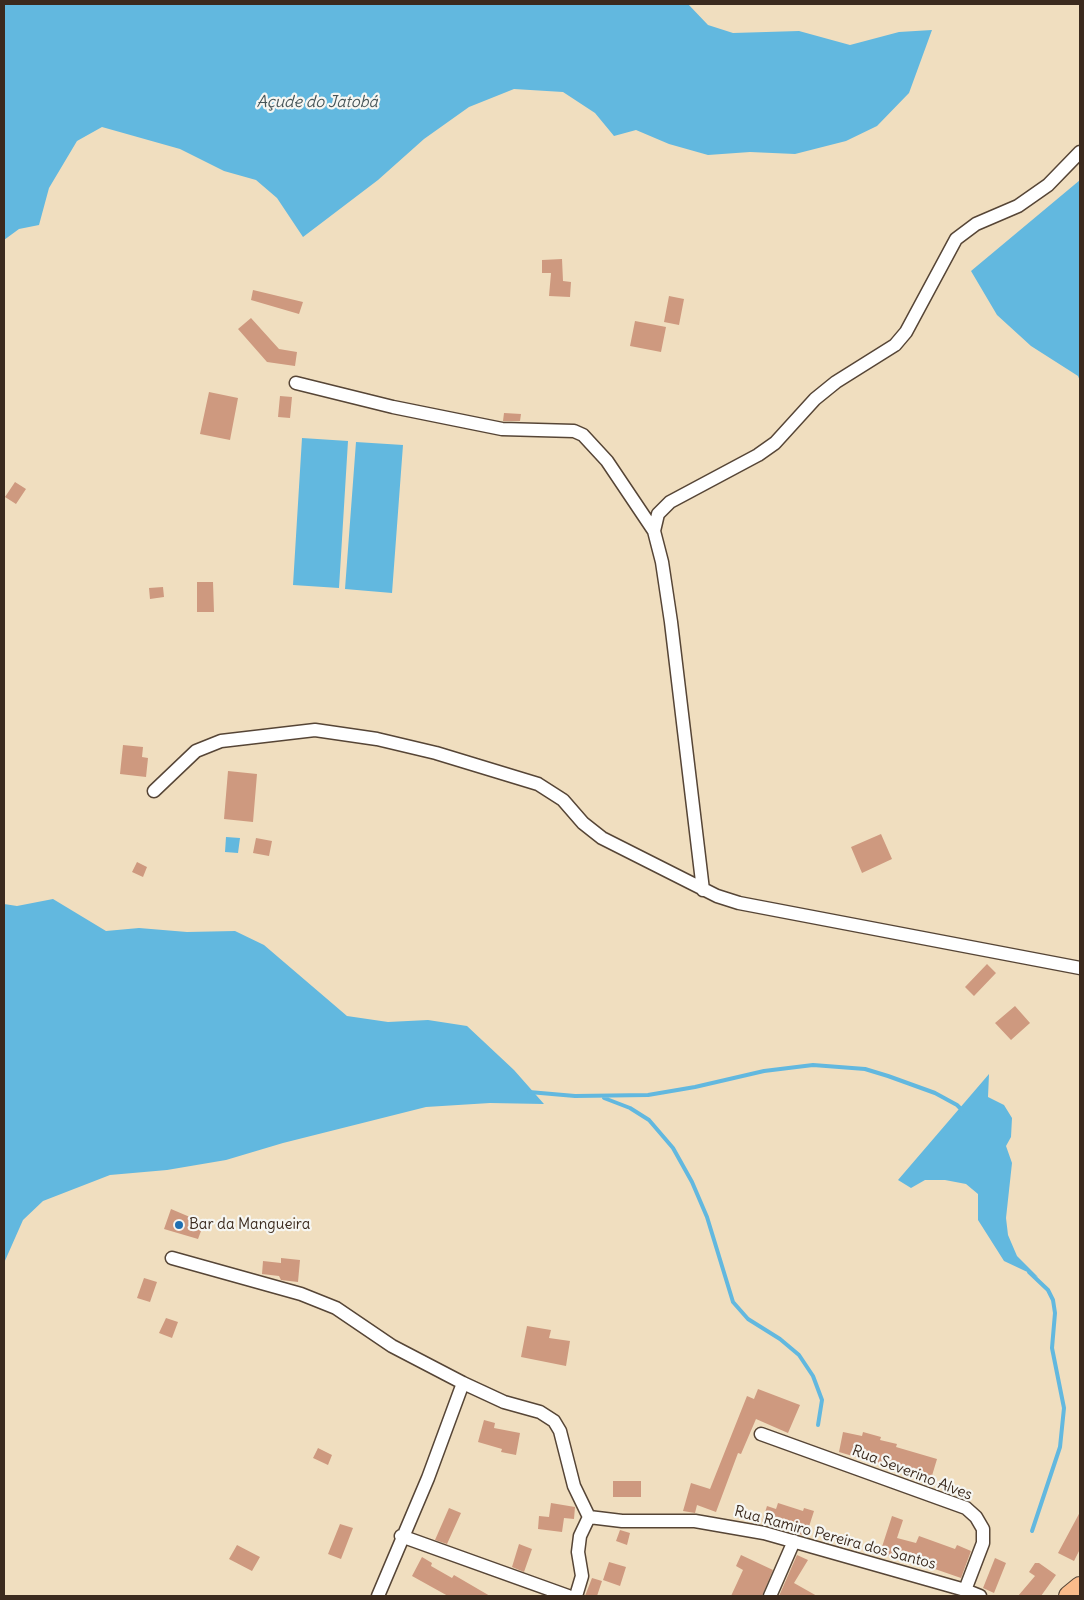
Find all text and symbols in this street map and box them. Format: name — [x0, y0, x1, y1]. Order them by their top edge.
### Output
water label: Açude do Jatobá — [256, 92, 378, 112]
place label: Bar da Mangueira — [189, 1216, 310, 1234]
marker: Bar da Mangueira — [173, 1219, 185, 1231]
street label: Rua Severino Alves — [849, 1442, 975, 1504]
street label: Rua Ramiro Pereira dos Santos — [732, 1502, 938, 1574]

